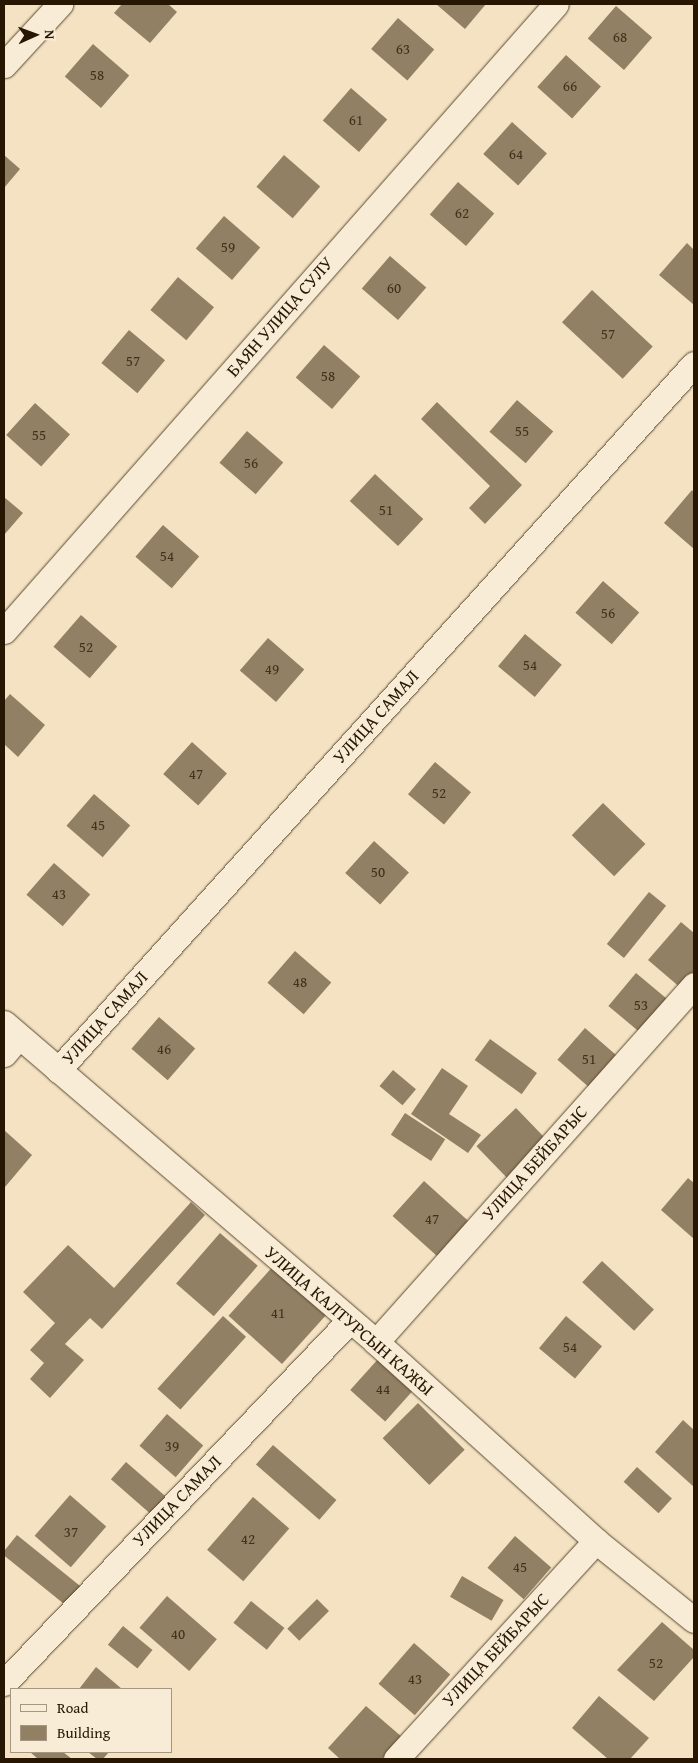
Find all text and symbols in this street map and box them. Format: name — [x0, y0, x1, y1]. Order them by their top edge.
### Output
north arrow — [10, 10, 60, 60]
house number: 68 — [613, 28, 627, 46]
text: N — [40, 29, 60, 39]
house number: 63 — [396, 40, 410, 58]
house number: 58 — [90, 66, 104, 84]
house number: 66 — [563, 77, 577, 95]
house number: 61 — [349, 111, 363, 129]
house number: 64 — [509, 145, 523, 163]
house number: 62 — [455, 204, 469, 222]
house number: 59 — [221, 238, 235, 256]
street label: БАЯН УЛИЦА СУЛУ — [222, 253, 338, 381]
house number: 60 — [387, 279, 401, 297]
house number: 57 — [601, 325, 615, 343]
house number: 57 — [126, 352, 140, 370]
house number: 58 — [321, 367, 335, 385]
house number: 55 — [515, 422, 529, 440]
house number: 55 — [32, 426, 46, 444]
house number: 56 — [244, 454, 258, 472]
house number: 51 — [379, 501, 393, 519]
house number: 54 — [160, 547, 174, 565]
house number: 56 — [601, 604, 615, 622]
house number: 52 — [79, 638, 93, 656]
house number: 54 — [523, 656, 537, 674]
house number: 49 — [265, 660, 279, 678]
street label: УЛИЦА САМАЛ — [328, 666, 424, 768]
house number: 47 — [189, 765, 203, 783]
house number: 52 — [432, 784, 446, 802]
house number: 45 — [91, 816, 105, 834]
house number: 50 — [371, 863, 385, 881]
house number: 43 — [52, 885, 66, 903]
street label: УЛИЦА САМАЛ — [57, 967, 153, 1069]
house number: 48 — [293, 973, 307, 991]
house number: 53 — [634, 996, 648, 1014]
house number: 46 — [157, 1040, 171, 1058]
house number: 51 — [582, 1050, 596, 1068]
street label: УЛИЦА БЕЙБАРЫС — [478, 1101, 592, 1225]
house number: 47 — [425, 1210, 439, 1228]
street label: УЛИЦА КАЛТУРСЫН КАЖЫ — [260, 1242, 438, 1400]
house number: 41 — [271, 1304, 285, 1322]
house number: 54 — [563, 1338, 577, 1356]
house number: 44 — [376, 1380, 390, 1398]
house number: 39 — [165, 1437, 179, 1455]
street label: УЛИЦА САМАЛ — [128, 1451, 226, 1551]
house number: 37 — [64, 1523, 78, 1541]
house number: 42 — [241, 1530, 255, 1548]
house number: 45 — [513, 1558, 527, 1576]
street label: УЛИЦА БЕЙБАРЫС — [438, 1589, 554, 1711]
house number: 40 — [171, 1625, 185, 1643]
house number: 52 — [649, 1654, 663, 1672]
house number: 43 — [408, 1670, 422, 1688]
legend — [10, 1688, 172, 1753]
text: Road — [57, 1697, 88, 1718]
text: Building — [57, 1722, 110, 1743]

